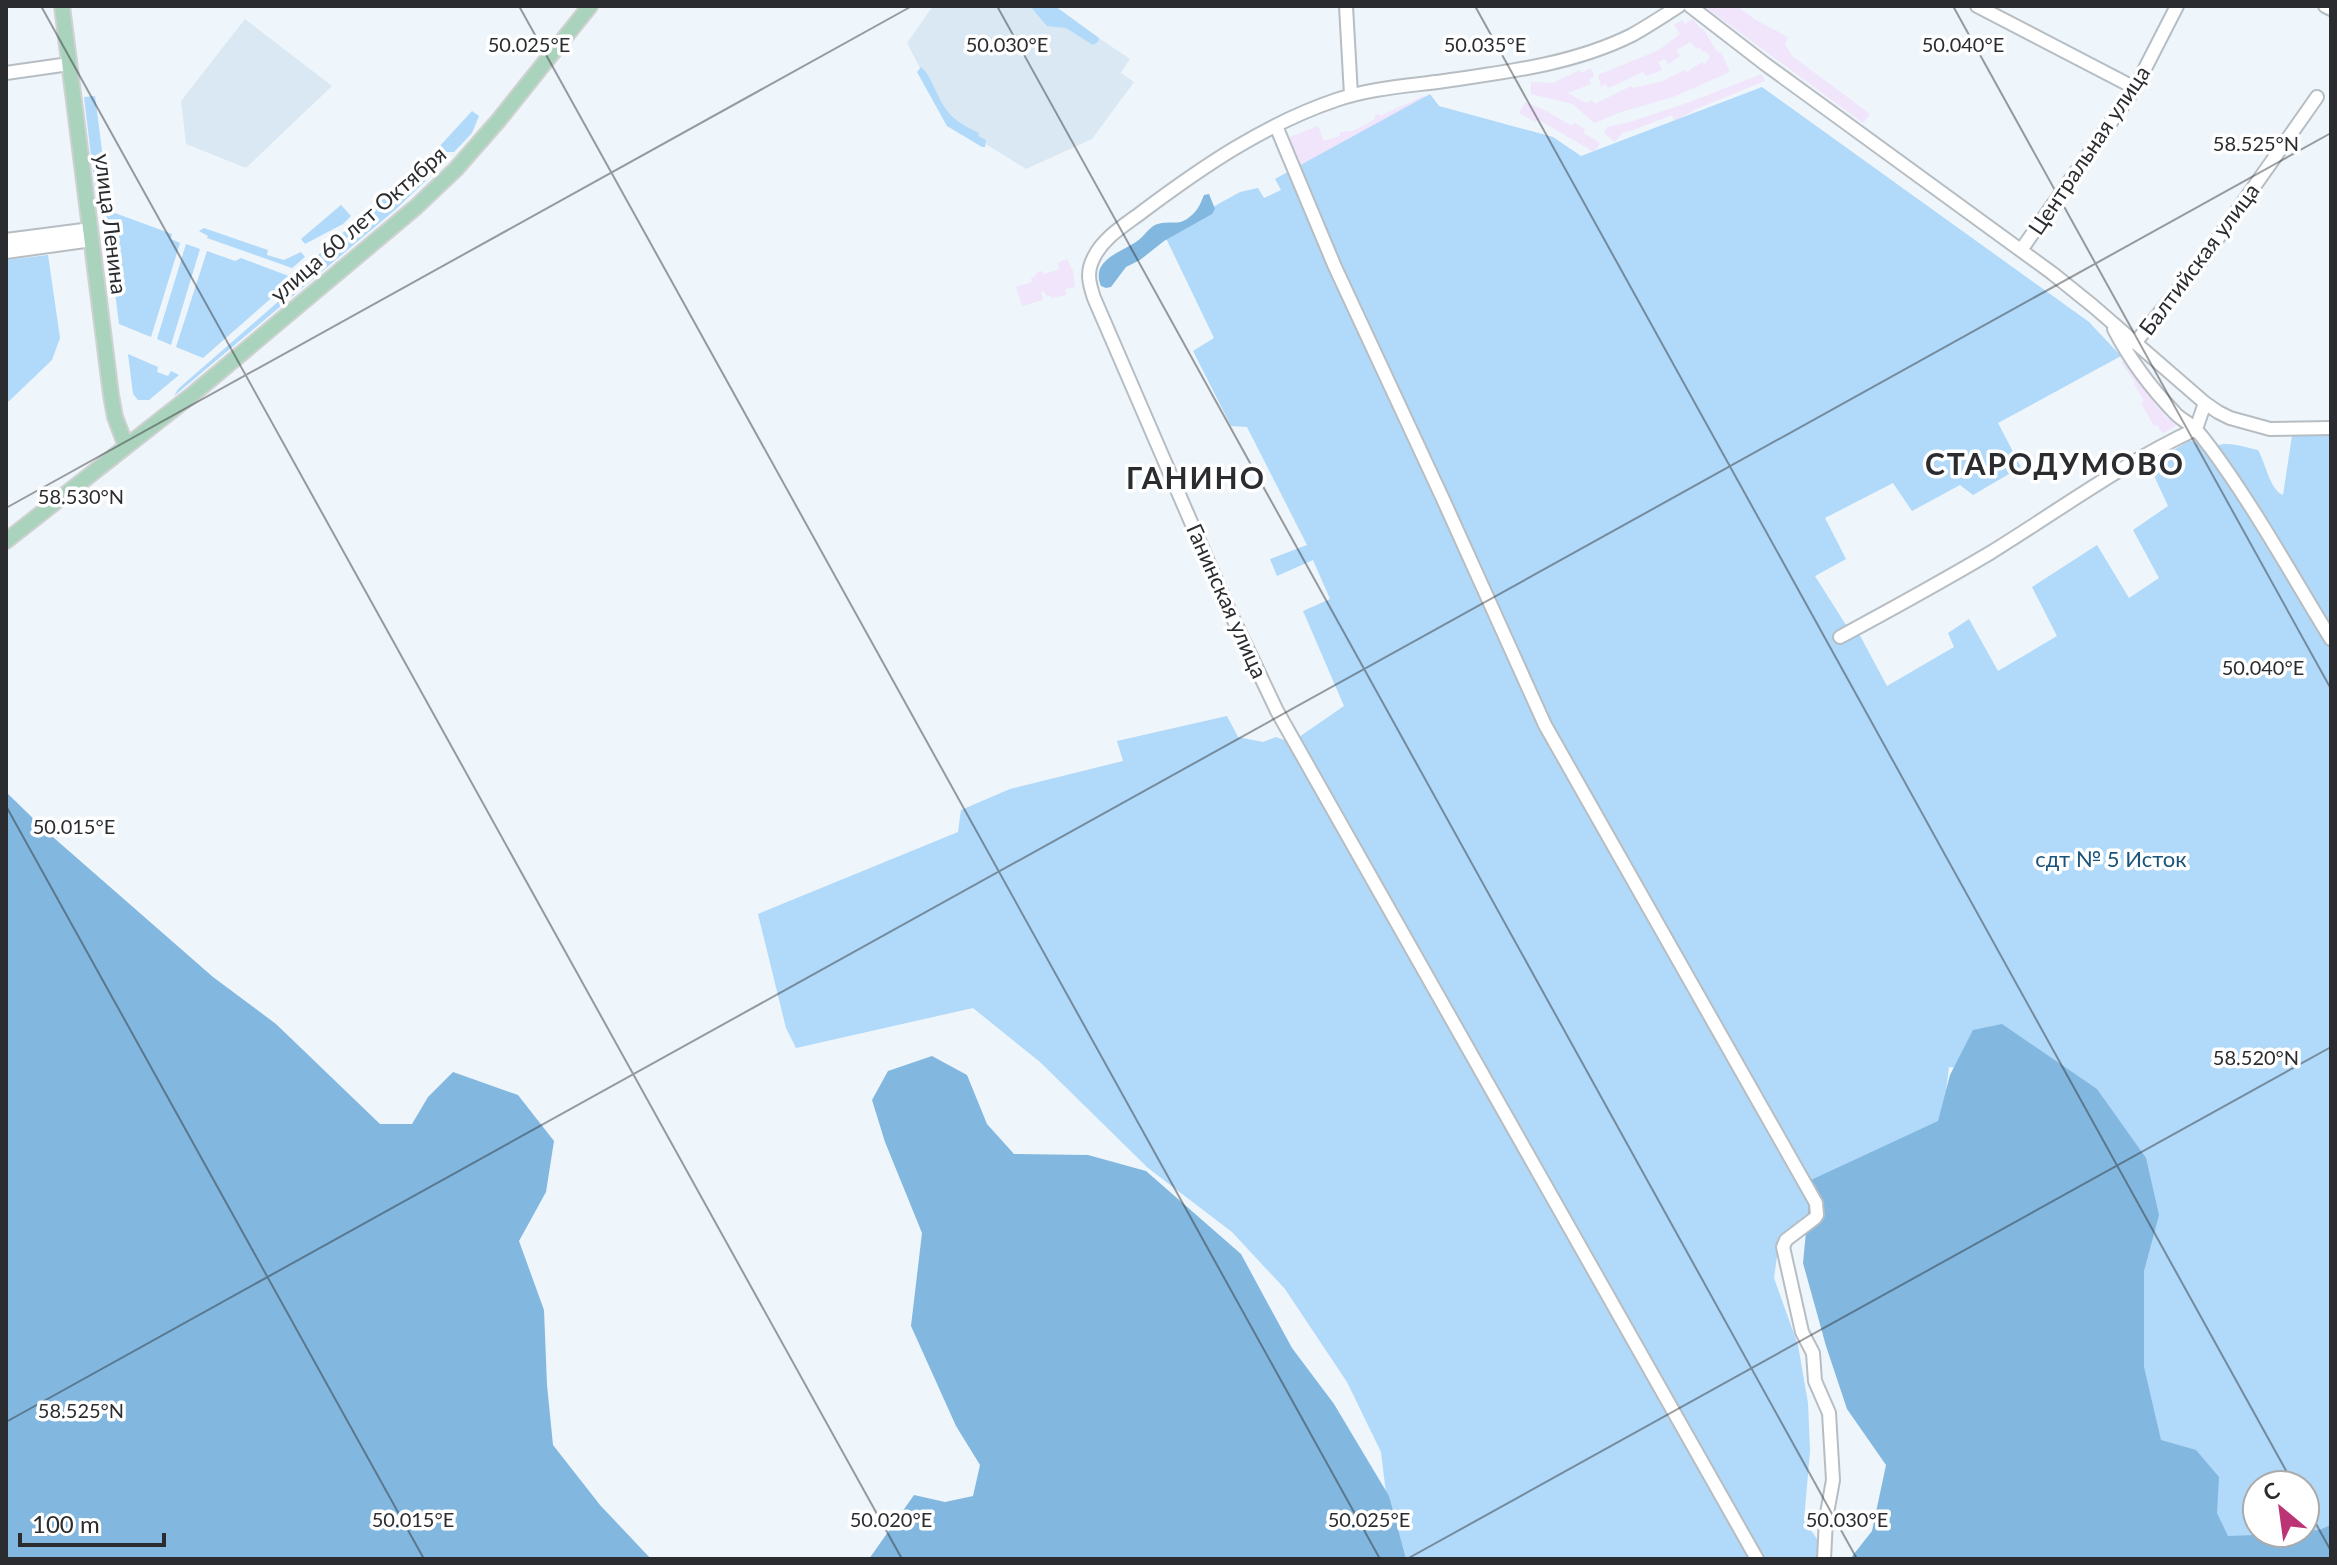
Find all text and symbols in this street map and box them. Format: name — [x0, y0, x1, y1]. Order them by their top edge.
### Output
text: 50.025°E — [488, 32, 570, 56]
text: 50.030°E — [966, 32, 1048, 56]
text: 50.035°E — [1444, 32, 1526, 56]
text: 50.040°E — [1922, 32, 2004, 56]
street label: Центральная улица — [2022, 60, 2155, 239]
text: 58.525°N — [2213, 131, 2299, 155]
street label: улица 60 лет Октября — [264, 140, 451, 307]
street label: улица Ленина — [89, 152, 134, 296]
street label: Балтийская улица — [2133, 177, 2265, 340]
district label: СТАРОДУМОВО — [1925, 445, 2185, 481]
district label: ГАНИНО — [1126, 459, 1266, 495]
text: 58.530°N — [38, 484, 124, 508]
street label: Ганинская улица — [1181, 519, 1274, 682]
text: 50.040°E — [2222, 655, 2304, 679]
text: 50.015°E — [33, 814, 115, 838]
park label: сдт № 5 Исток — [2035, 845, 2187, 872]
text: 58.520°N — [2213, 1045, 2299, 1069]
text: 58.525°N — [38, 1398, 124, 1422]
north arrow — [2241, 1469, 2321, 1549]
text: С — [2258, 1476, 2284, 1506]
scale bar — [20, 1497, 164, 1547]
text: 50.015°E — [372, 1507, 454, 1531]
text: 50.020°E — [850, 1507, 932, 1531]
text: 50.025°E — [1328, 1507, 1410, 1531]
text: 50.030°E — [1806, 1507, 1888, 1531]
text: 100 m — [32, 1509, 100, 1538]

